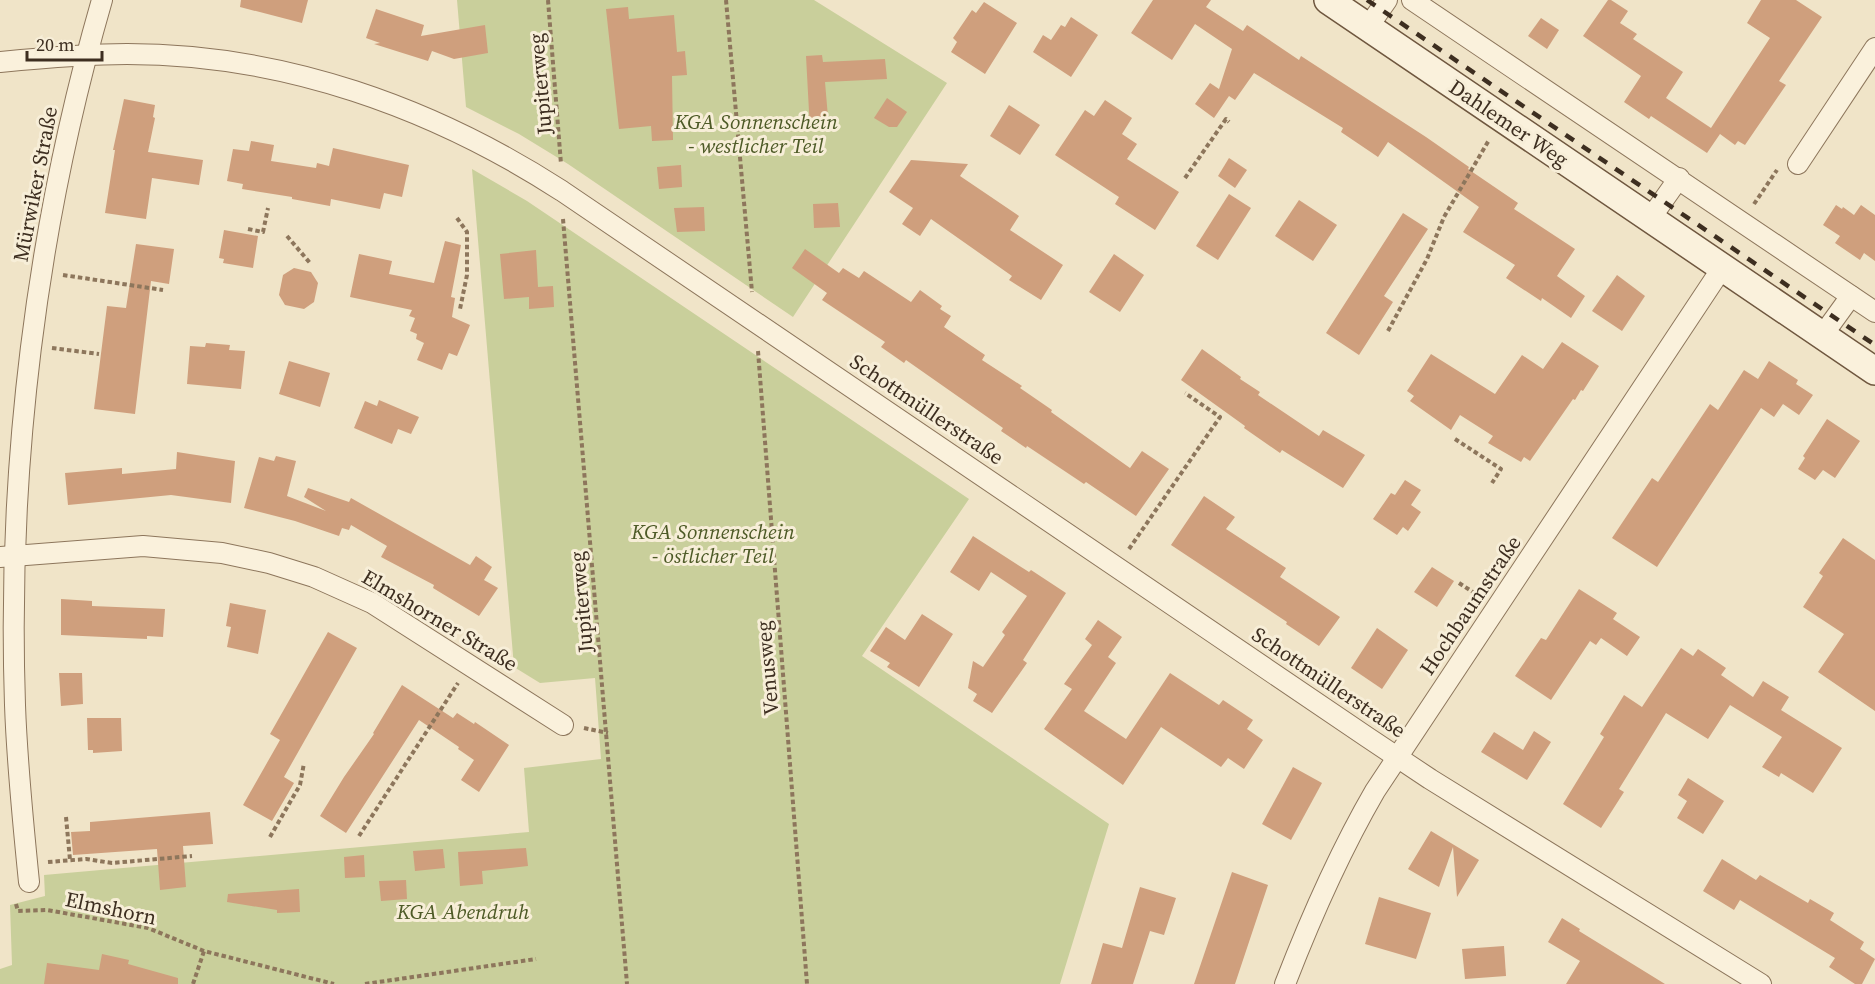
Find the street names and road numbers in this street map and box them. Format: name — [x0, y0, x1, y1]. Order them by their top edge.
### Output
street label: Jupiterweg — [521, 32, 559, 137]
street label: Dahlemer Weg — [1444, 72, 1575, 174]
street label: Mürwiker Straße — [6, 104, 64, 264]
street label: Schottmüllerstraße — [844, 347, 1010, 471]
street label: Hochbaumstraße — [1412, 529, 1528, 681]
street label: Jupiterweg — [562, 550, 600, 655]
street label: Elmshorner Straße — [357, 562, 523, 678]
street label: Venusweg — [748, 620, 786, 716]
street label: Schottmüllerstraße — [1246, 620, 1412, 744]
street label: Elmshorn — [63, 884, 160, 932]

